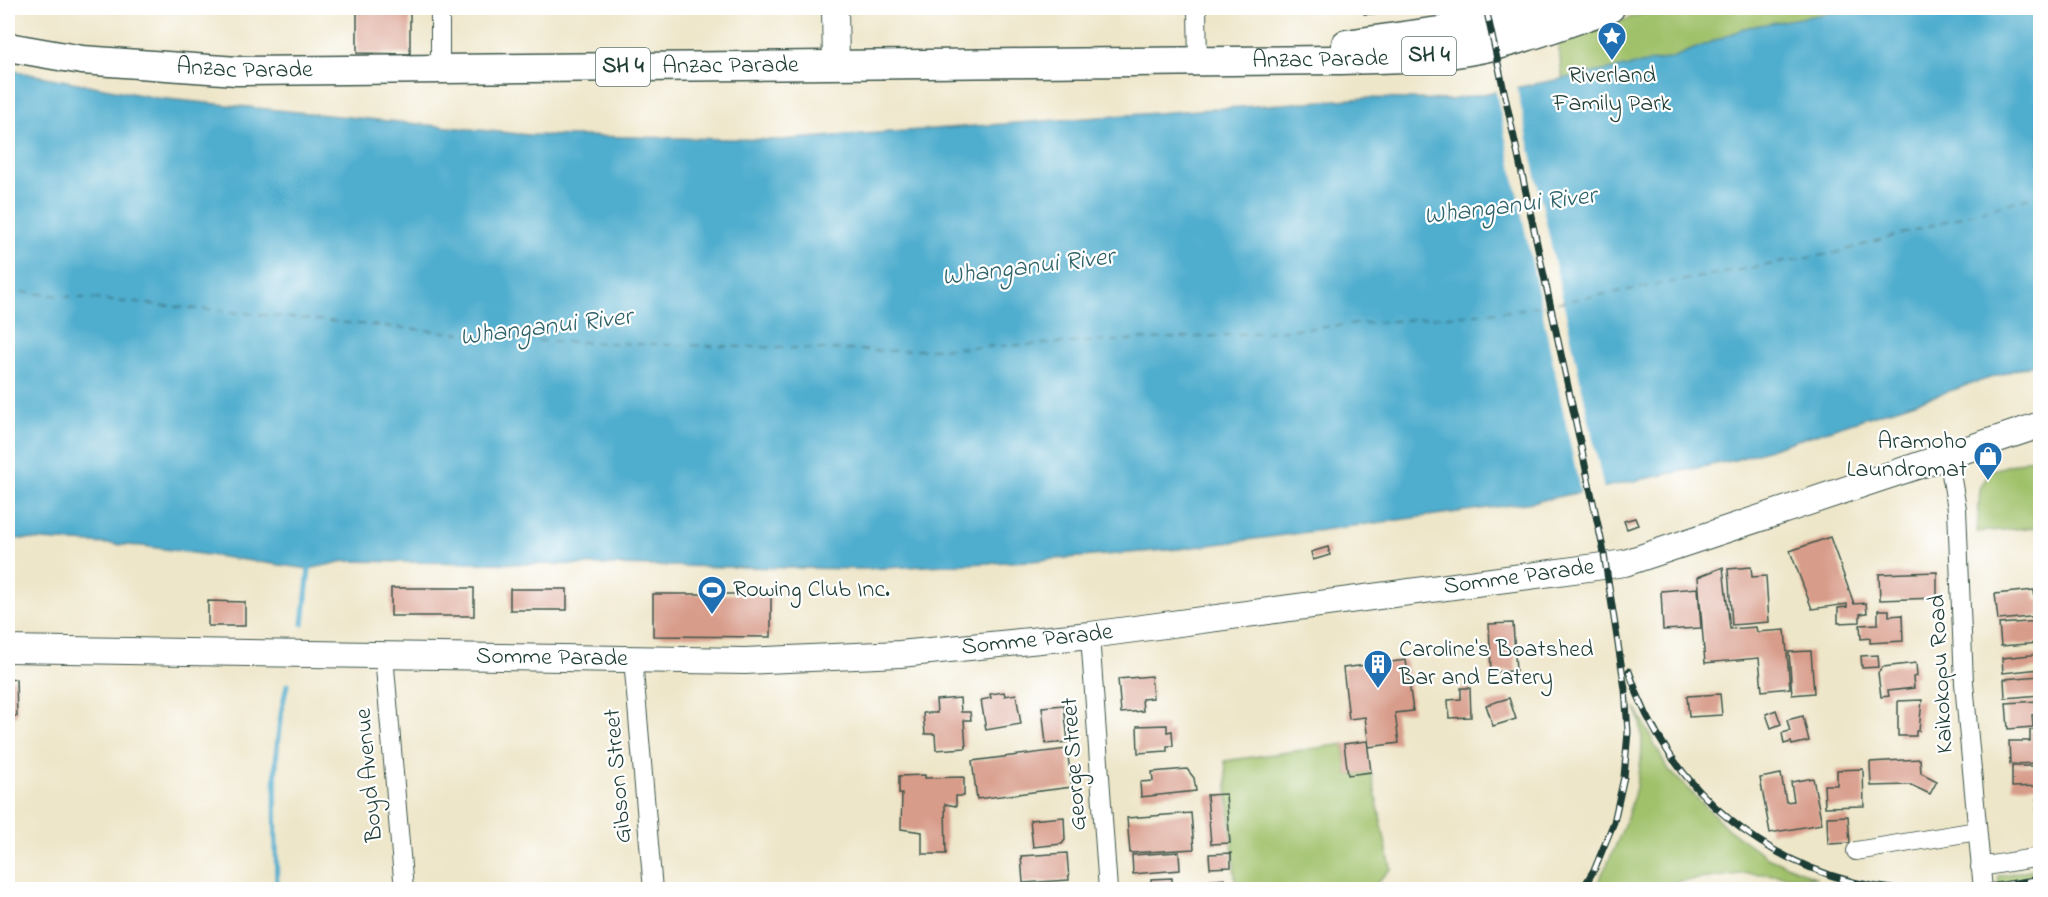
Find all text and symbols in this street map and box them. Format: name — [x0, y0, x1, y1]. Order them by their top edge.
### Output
place icon: Riverland Family Park — [1596, 20, 1628, 62]
road number: SH 4 — [1402, 37, 1456, 75]
street label: Anzac Parade — [1252, 41, 1389, 78]
road number: SH 4 — [596, 48, 650, 86]
street label: Anzac Parade — [662, 48, 799, 84]
street label: Anzac Parade — [175, 49, 313, 89]
place label: Riverland Family Park — [1552, 59, 1672, 123]
water label: Whanganui River — [1422, 177, 1601, 236]
water label: Whanganui River — [940, 238, 1119, 297]
water label: Whanganui River — [458, 298, 637, 357]
place label: Aramoho Laundromat — [1847, 425, 1967, 488]
shop icon: Aramoho Laundromat — [1972, 440, 2004, 482]
street label: Somme Parade — [1441, 550, 1597, 605]
place label: Rowing Club Inc. — [733, 573, 890, 608]
sports icon: Rowing Club Inc. — [696, 574, 728, 616]
street label: Kaikokopu Road — [1920, 593, 1964, 754]
street label: Somme Parade — [960, 615, 1115, 665]
place label: Caroline's Boatshed Bar and Eatery — [1398, 633, 1594, 697]
street label: Somme Parade — [476, 639, 628, 677]
building icon: Caroline's Boatshed Bar and Eatery — [1362, 648, 1394, 690]
street label: George Street — [1053, 696, 1097, 832]
street label: Boyd Avenue — [347, 706, 394, 844]
street label: Gibson Street — [596, 707, 642, 845]

